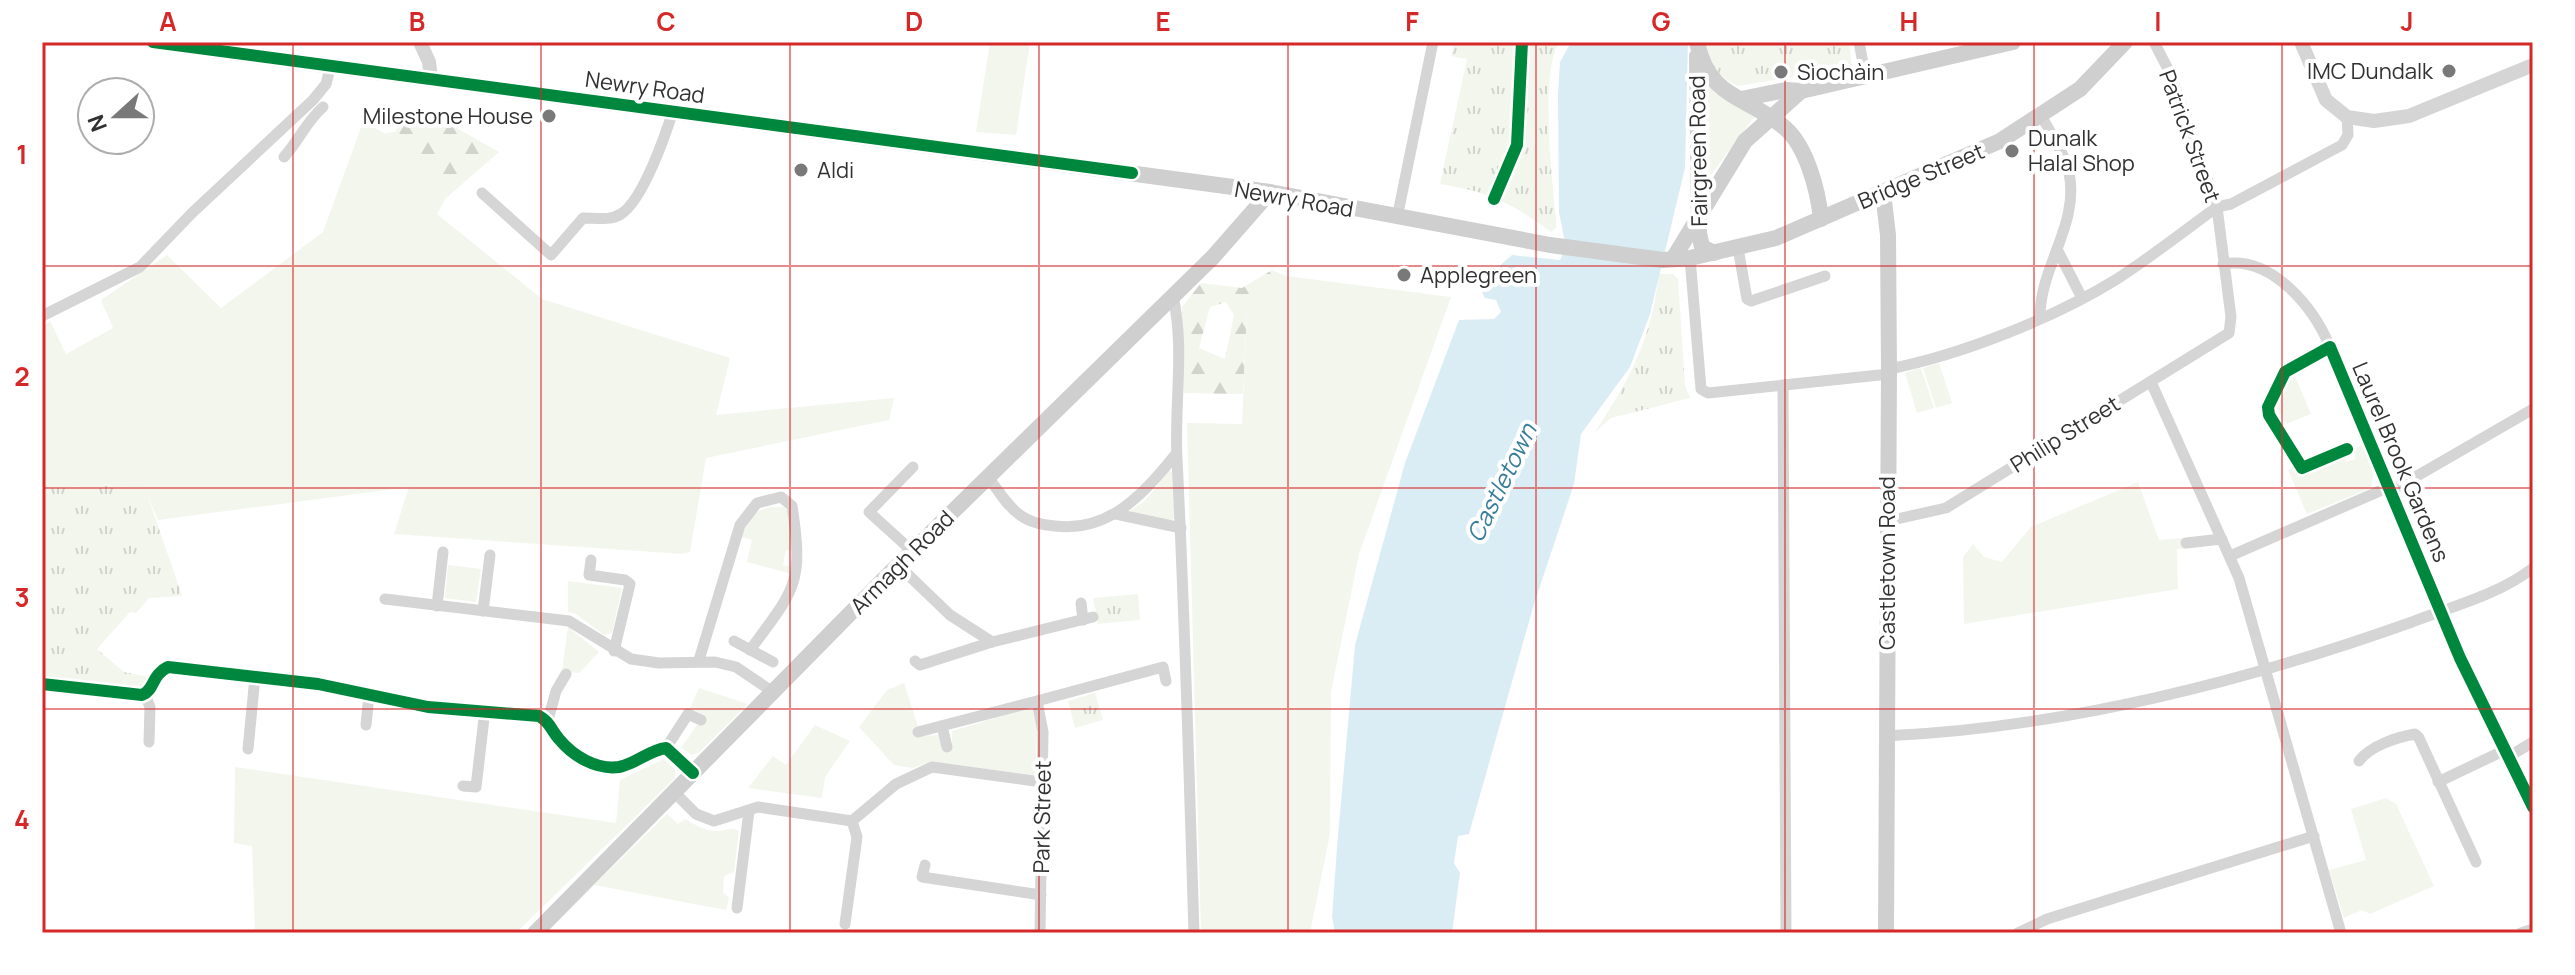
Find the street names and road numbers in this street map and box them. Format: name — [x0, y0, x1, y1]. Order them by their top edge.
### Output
street label: Newry Road — [583, 64, 707, 110]
street label: Patrick Street — [2152, 66, 2228, 207]
street label: Fairgreen Road — [1682, 75, 1714, 227]
street label: Bridge Street — [1853, 136, 1989, 216]
street label: Newry Road — [1232, 174, 1356, 224]
street label: Laurel Brook Gardens — [2345, 357, 2457, 567]
street label: Philip Street — [2005, 388, 2126, 480]
street label: Castletown Road — [1872, 476, 1902, 650]
street label: Armagh Road — [844, 504, 960, 620]
street label: Park Street — [1026, 760, 1058, 874]

